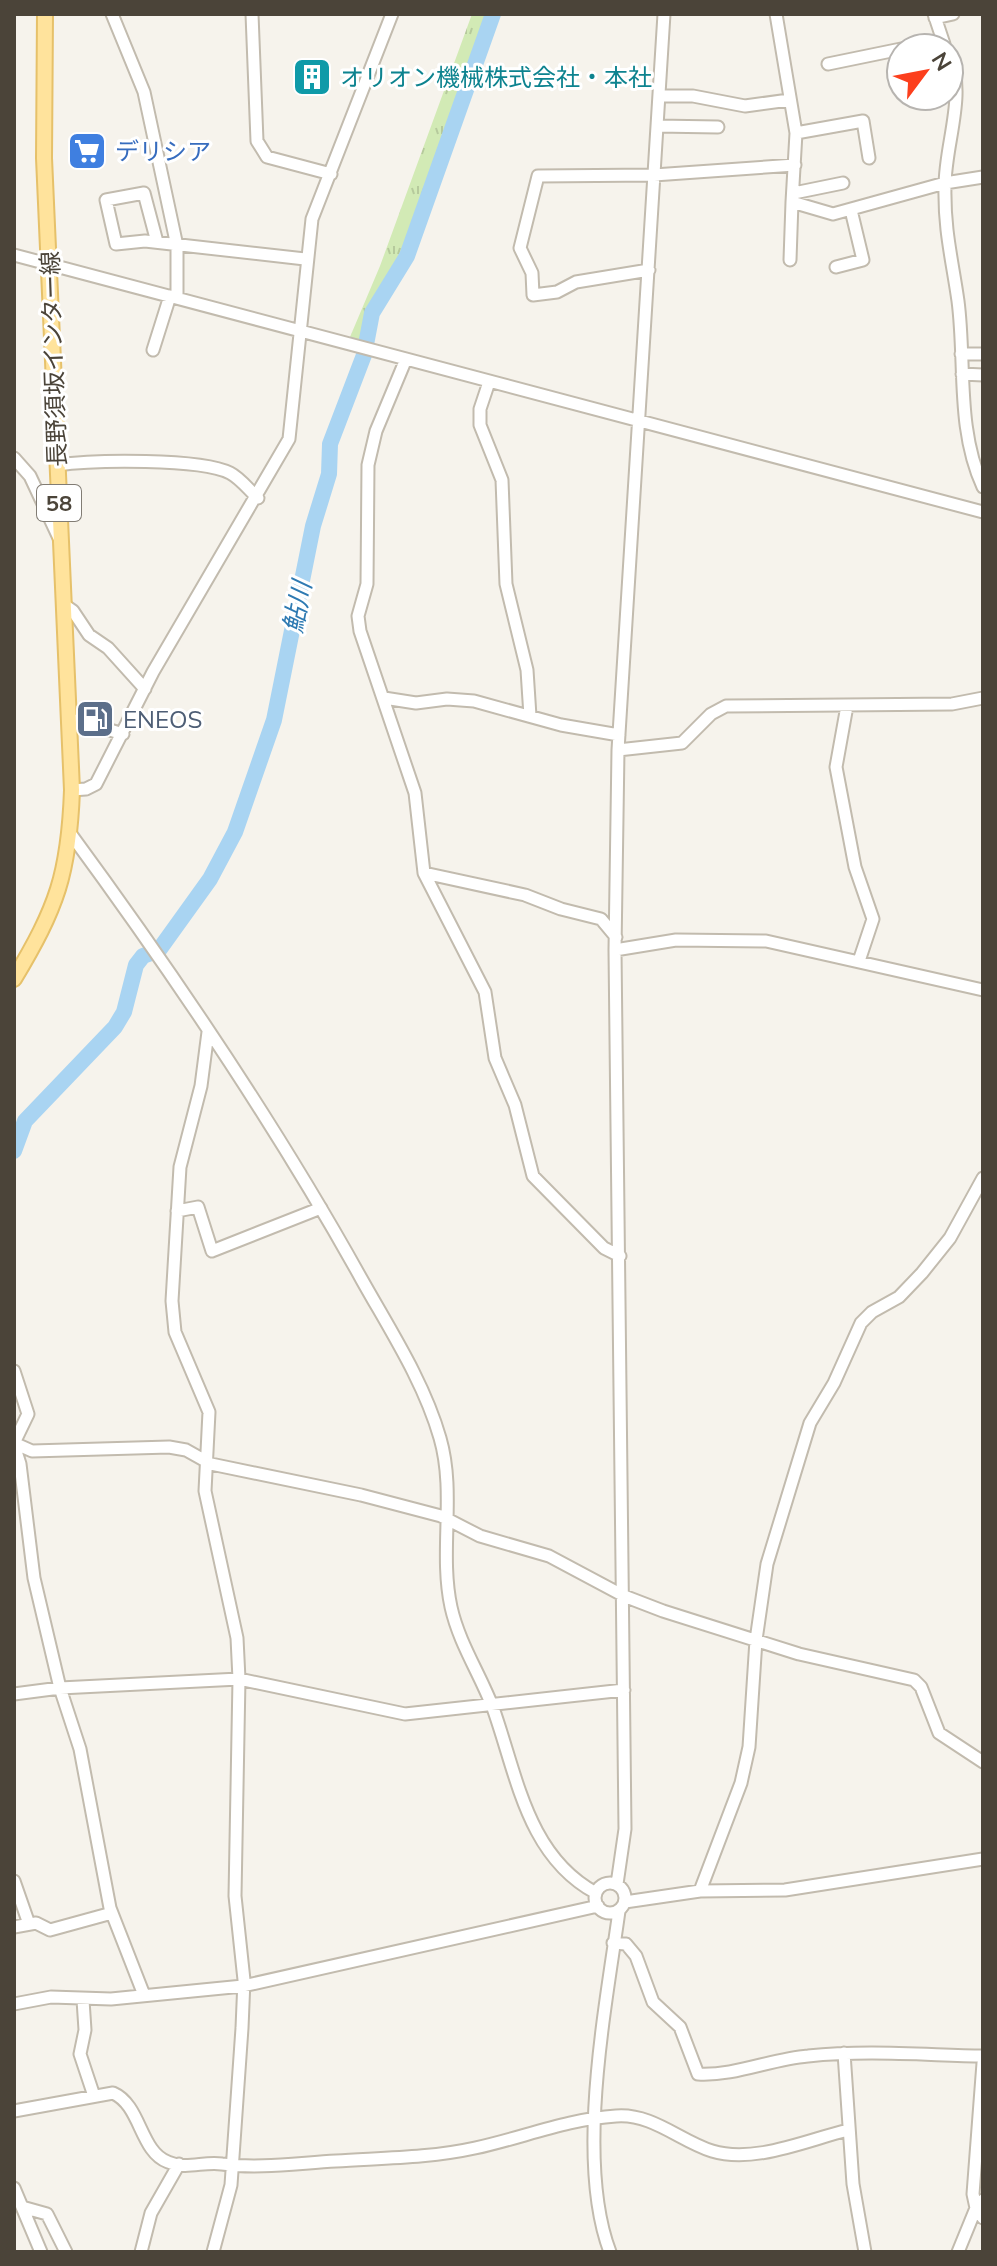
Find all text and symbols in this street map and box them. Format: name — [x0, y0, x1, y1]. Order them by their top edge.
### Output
north arrow — [885, 32, 965, 112]
text: N — [926, 47, 958, 76]
building icon: オリオン機械株式会社・本社 — [291, 56, 333, 98]
place label: オリオン機械株式会社・本社 — [340, 62, 652, 92]
supermarket icon: デリシア — [66, 130, 108, 172]
place label: デリシア — [115, 136, 211, 166]
street label: 長野須坂インター線 — [34, 251, 72, 467]
road number: 58 — [37, 485, 81, 521]
water label: 鮎川 — [276, 575, 319, 636]
fuel station icon: ENEOS — [74, 698, 116, 740]
place label: ENEOS — [123, 704, 203, 734]

